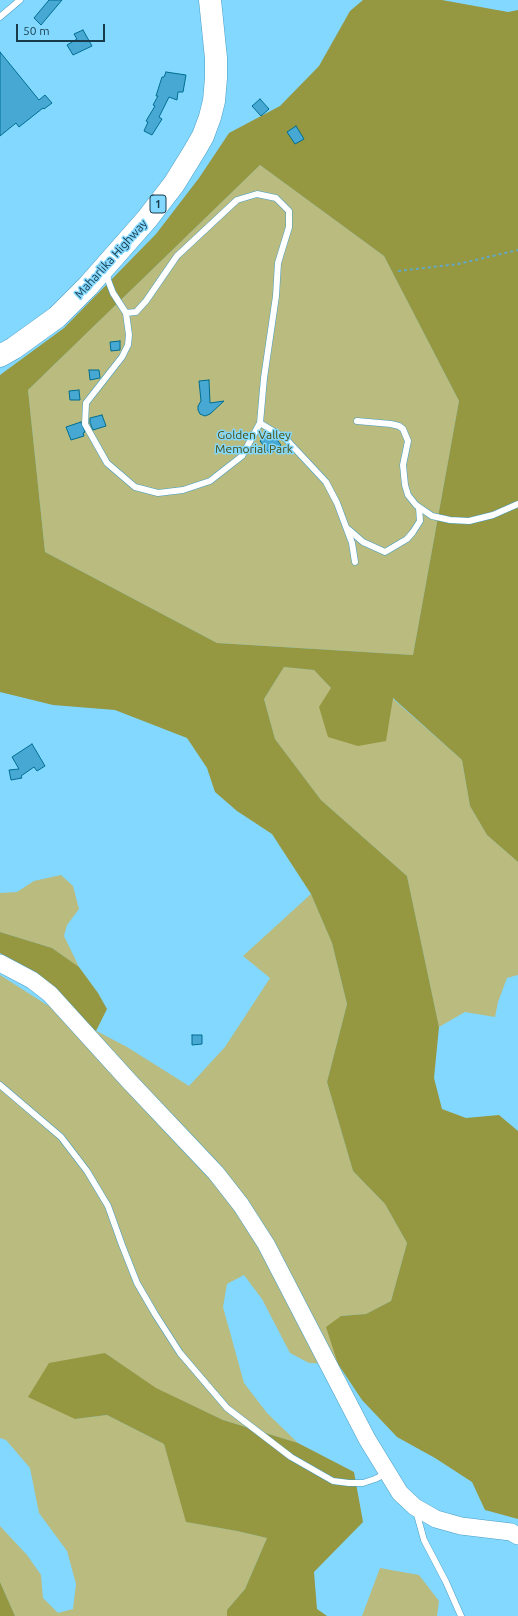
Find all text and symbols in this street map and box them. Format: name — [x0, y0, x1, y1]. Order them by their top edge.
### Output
scale bar — [18, 16, 107, 42]
text: 50 m — [23, 24, 50, 37]
road number: 1 — [150, 195, 166, 213]
street label: Maharlika Highway — [72, 216, 150, 302]
park label: Golden Valley Memorial Park — [215, 428, 293, 456]

